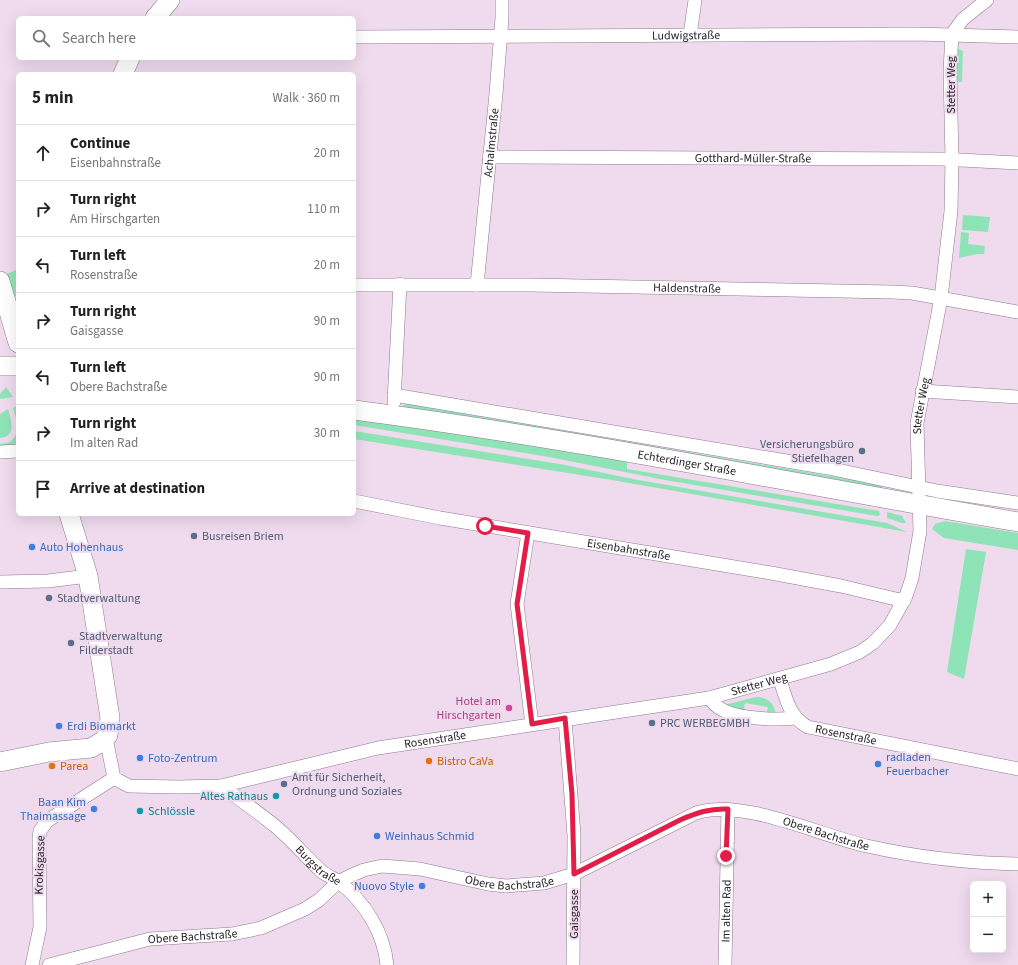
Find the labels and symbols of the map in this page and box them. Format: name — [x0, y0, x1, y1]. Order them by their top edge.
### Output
street label: Ludwigstraße — [652, 27, 720, 44]
street label: Stetter Weg — [943, 56, 960, 114]
street label: Achalmstraße — [479, 107, 503, 178]
street label: Gotthard-Müller-Straße — [695, 149, 811, 167]
street label: Haldenstraße — [653, 279, 721, 297]
street label: Stetter Weg — [908, 376, 934, 434]
place label: Versicherungsbüro Stiefelhagen — [760, 436, 854, 467]
street label: Echterdinger Straße — [636, 446, 738, 480]
marker: Versicherungsbüro Stiefelhagen — [857, 446, 867, 456]
route start — [476, 517, 494, 535]
place label: Busreisen Briem — [202, 528, 284, 545]
marker: Busreisen Briem — [189, 531, 199, 541]
street label: Eisenbahnstraße — [586, 534, 672, 565]
place label: Auto Hohenhaus — [40, 539, 123, 556]
marker: Auto Hohenhaus — [27, 542, 37, 552]
place label: Stadtverwaltung — [57, 590, 140, 607]
marker: Stadtverwaltung — [44, 593, 54, 603]
place label: Stadtverwaltung Filderstadt — [79, 628, 162, 659]
marker: Stadtverwaltung Filderstadt — [66, 638, 76, 648]
street label: Stetter Weg — [729, 668, 789, 700]
place label: Hotel am Hirschgarten — [437, 693, 501, 724]
marker: Hotel am Hirschgarten — [504, 703, 514, 713]
place label: PRC WERBEGMBH — [660, 715, 750, 732]
place label: Erdi Biomarkt — [67, 718, 136, 735]
marker: PRC WERBEGMBH — [647, 718, 657, 728]
street label: Rosenstraße — [814, 720, 878, 749]
marker: Erdi Biomarkt — [54, 721, 64, 731]
street label: Rosenstraße — [403, 726, 467, 752]
place label: radladen Feuerbacher — [886, 749, 950, 780]
place label: Foto-Zentrum — [148, 750, 217, 767]
marker: Foto-Zentrum — [135, 753, 145, 763]
place label: Bistro CaVa — [437, 753, 493, 770]
marker: Bistro CaVa — [424, 756, 434, 766]
place label: Parea — [60, 758, 88, 775]
marker: radladen Feuerbacher — [873, 759, 883, 769]
marker: Parea — [47, 761, 57, 771]
place label: Amt für Sicherheit, Ordnung und Soziales — [292, 769, 402, 800]
marker: Amt für Sicherheit, Ordnung und Soziales — [279, 779, 289, 789]
place label: Altes Rathaus — [200, 788, 268, 805]
marker: Altes Rathaus — [271, 791, 281, 801]
place label: Baan Kim Thaimassage — [20, 794, 86, 825]
place label: Schlössle — [148, 803, 195, 820]
marker: Baan Kim Thaimassage — [89, 804, 99, 814]
marker: Schlössle — [135, 806, 145, 816]
street label: Obere Bachstraße — [781, 812, 871, 855]
place label: Weinhaus Schmid — [385, 828, 474, 845]
marker: Weinhaus Schmid — [372, 831, 382, 841]
street label: Krokisgasse — [30, 835, 50, 895]
street label: Burgstraße — [291, 841, 345, 890]
route end — [717, 847, 735, 865]
street label: Obere Bachstraße — [463, 871, 556, 895]
place label: Nuovo Style — [354, 878, 414, 895]
street label: Im alten Rad — [717, 879, 735, 943]
marker: Nuovo Style — [417, 881, 427, 891]
street label: Gaisgasse — [566, 889, 583, 939]
street label: Obere Bachstraße — [147, 925, 239, 948]

